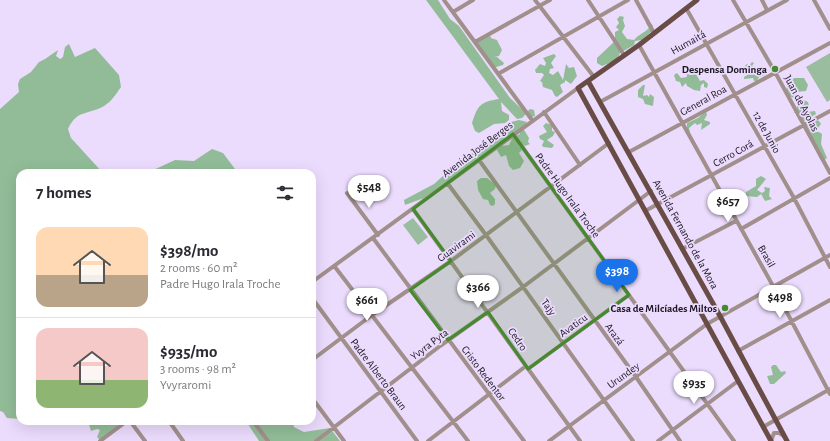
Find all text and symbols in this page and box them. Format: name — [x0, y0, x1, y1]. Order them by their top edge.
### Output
street label: Humaitá — [669, 28, 708, 56]
place label: Despensa Dominga — [682, 64, 768, 75]
marker: Despensa Dominga — [770, 64, 780, 74]
street label: Juan de Ayolas — [782, 73, 821, 133]
street label: General Roa — [678, 83, 728, 118]
street label: 12 de Junio — [751, 110, 782, 155]
street label: Avenida José Berges — [440, 119, 515, 179]
street label: Cerro Corá — [711, 138, 755, 169]
street label: Padre Hugo Irala Troche — [533, 151, 602, 240]
pin: $548 — [345, 175, 393, 209]
street label: Avenida Fernando de la Mora — [651, 178, 720, 291]
text: $548 — [357, 181, 381, 194]
icon: filters — [274, 182, 296, 204]
text: 7 homes — [36, 184, 92, 201]
pin: $657 — [704, 189, 752, 223]
text: $657 — [716, 195, 740, 208]
street label: Guavirami — [435, 229, 477, 264]
text: $398/mo — [160, 242, 219, 259]
icon: home — [68, 243, 116, 291]
street label: Brasil — [756, 243, 777, 269]
pin: $398 — [593, 259, 641, 293]
text: 2 rooms · 60 m² — [160, 262, 237, 275]
text: $398 — [605, 265, 629, 278]
pin: $366 — [454, 275, 502, 309]
text: Padre Hugo Irala Troche — [160, 278, 280, 291]
text: $366 — [466, 281, 490, 294]
pin: $498 — [756, 285, 804, 319]
pin: $661 — [343, 288, 391, 322]
text: $498 — [767, 291, 793, 304]
text: $661 — [355, 294, 379, 307]
street label: Tajy — [539, 297, 558, 318]
place label: Casa de Milcíades Miltos — [611, 303, 717, 314]
marker: Casa de Milcíades Miltos — [720, 303, 730, 313]
street label: Avaticu — [557, 311, 590, 339]
street label: Arazá — [603, 321, 626, 347]
street label: Cedro — [506, 326, 529, 353]
street label: Yvyra Pyta — [408, 327, 450, 362]
street label: Padre Alberto Braun — [348, 337, 409, 412]
text: $935/mo — [160, 343, 217, 360]
icon: home — [68, 344, 116, 392]
street label: Cristo Redentor — [459, 344, 508, 403]
street label: Urundey — [605, 360, 642, 391]
text: 3 rooms · 98 m² — [160, 363, 236, 376]
pin: $935 — [670, 371, 718, 405]
text: $935 — [682, 377, 706, 390]
text: Yvyraromi — [160, 379, 211, 392]

